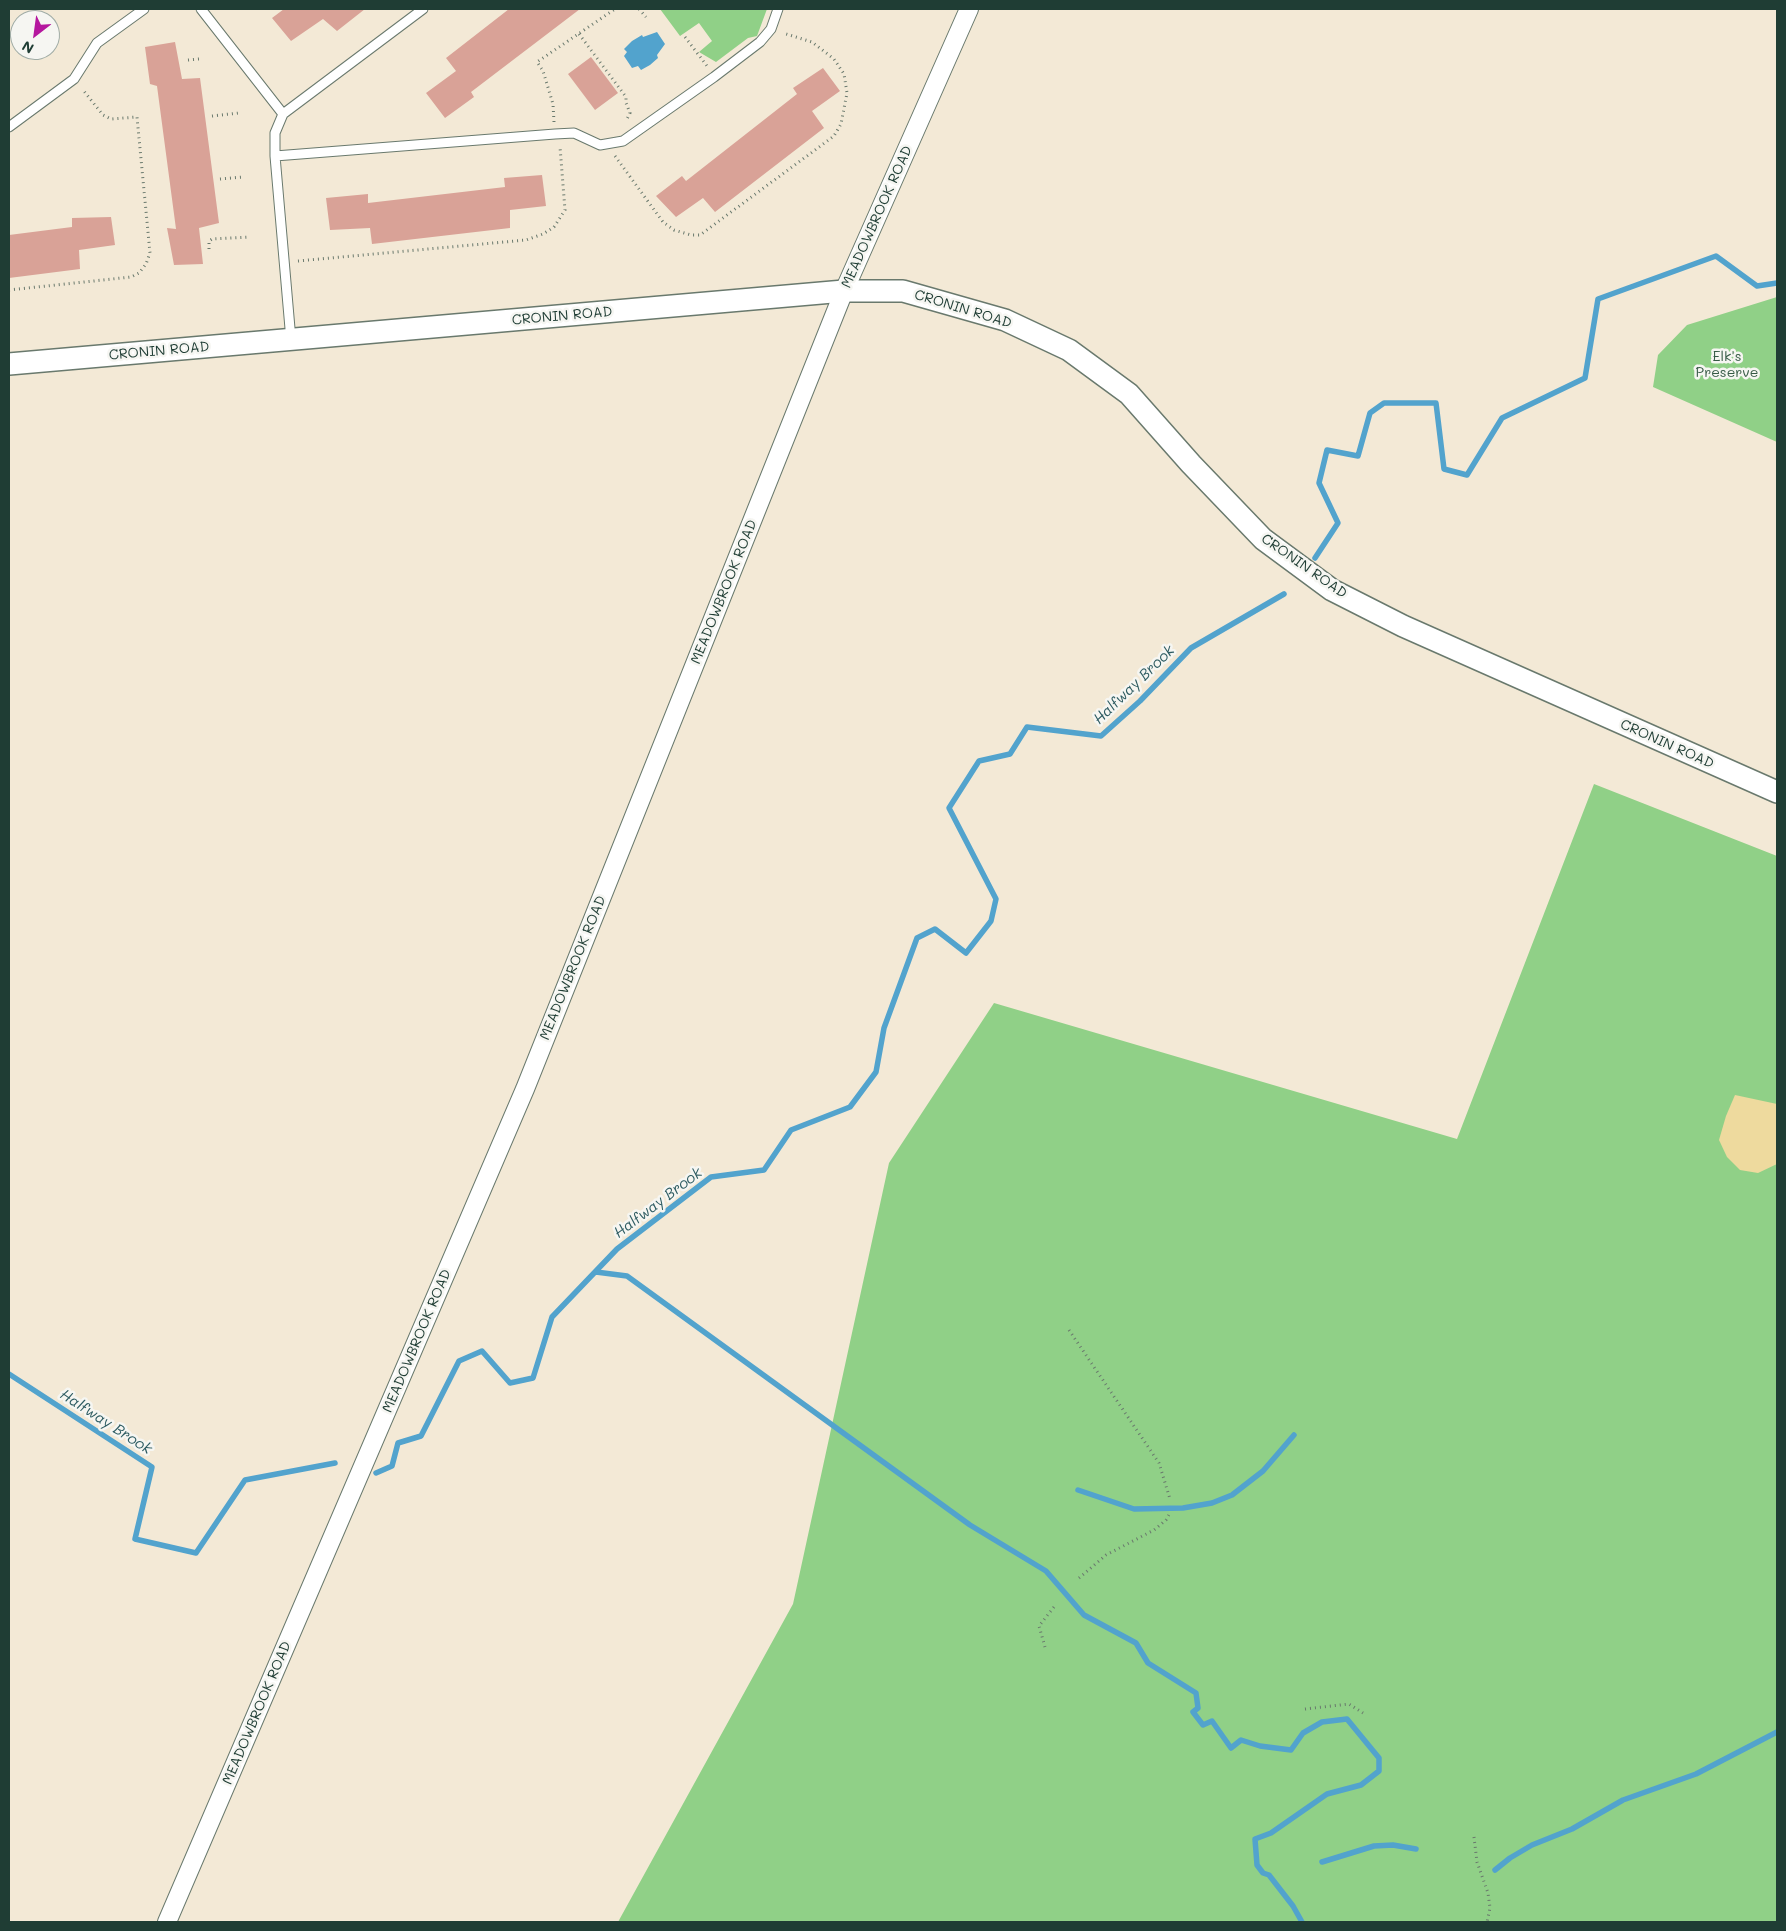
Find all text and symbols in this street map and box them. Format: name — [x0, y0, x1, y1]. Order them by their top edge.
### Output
north arrow — [10, 10, 60, 60]
text: N — [18, 37, 37, 58]
street label: MEADOWBROOK ROAD — [838, 143, 916, 291]
street label: CRONIN ROAD — [912, 286, 1014, 332]
street label: CRONIN ROAD — [511, 303, 613, 329]
street label: CRONIN ROAD — [108, 338, 210, 364]
park label: Elk's Preserve — [1696, 349, 1758, 382]
street label: MEADOWBROOK ROAD — [687, 517, 761, 667]
street label: CRONIN ROAD — [1258, 530, 1350, 602]
water label: Halfway Brook — [1090, 642, 1178, 728]
street label: CRONIN ROAD — [1618, 716, 1716, 772]
street label: MEADOWBROOK ROAD — [536, 893, 610, 1043]
water label: Halfway Brook — [610, 1164, 706, 1242]
street label: MEADOWBROOK ROAD — [379, 1267, 455, 1415]
water label: Halfway Brook — [57, 1386, 155, 1458]
street label: MEADOWBROOK ROAD — [219, 1639, 295, 1787]

